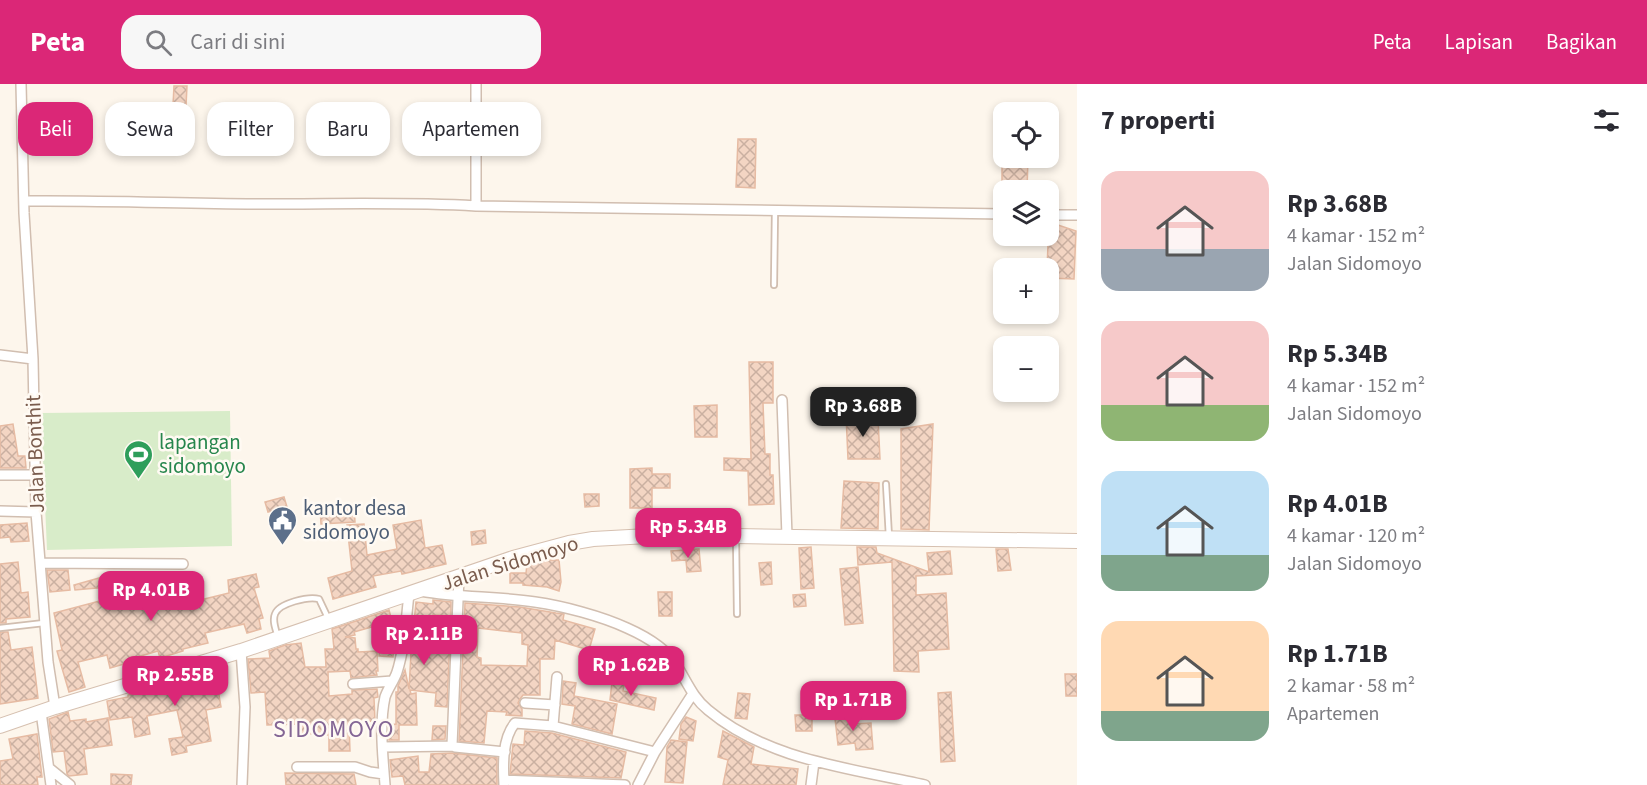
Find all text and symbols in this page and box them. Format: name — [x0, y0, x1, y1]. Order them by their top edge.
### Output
search box — [121, 15, 541, 69]
text: Peta — [30, 22, 85, 62]
icon: search — [142, 26, 175, 59]
text: Cari di sini — [190, 26, 285, 58]
text: Peta — [1373, 27, 1412, 57]
text: Lapisan — [1445, 27, 1513, 57]
text: Bagikan — [1546, 27, 1617, 57]
chip: Beli — [18, 102, 93, 156]
chip: Sewa — [105, 102, 195, 156]
chip: Filter — [207, 102, 294, 156]
chip: Baru — [306, 102, 390, 156]
chip: Apartemen — [402, 102, 541, 156]
map controls — [993, 102, 1059, 402]
button: locate — [993, 102, 1059, 168]
text: 7 properti — [1101, 102, 1215, 139]
icon: filters — [1590, 104, 1623, 137]
button: layers — [993, 180, 1059, 246]
text: Rp 3.68B — [1287, 185, 1388, 222]
icon: home — [1149, 195, 1221, 267]
text: 4 kamar · 152 m² — [1287, 222, 1425, 250]
text: Jalan Sidomoyo — [1287, 250, 1422, 278]
button: + — [993, 258, 1059, 324]
text: Rp 5.34B — [1287, 335, 1388, 372]
button: − — [993, 336, 1059, 402]
icon: home — [1149, 345, 1221, 417]
text: 4 kamar · 152 m² — [1287, 372, 1425, 400]
pin: Rp 3.68B — [801, 387, 925, 438]
text: Rp 3.68B — [824, 392, 902, 420]
street label: Jalan Bonthit — [18, 394, 52, 514]
text: Jalan Sidomoyo — [1287, 400, 1422, 428]
place label: lapangan sidomoyo — [159, 427, 246, 481]
sports icon: lapangan sidomoyo — [122, 438, 154, 480]
text: Rp 4.01B — [1287, 485, 1388, 522]
place label: kantor desa sidomoyo — [303, 493, 406, 547]
icon: home — [1149, 495, 1221, 567]
public building icon: kantor desa sidomoyo — [266, 504, 298, 546]
pin: Rp 5.34B — [626, 508, 750, 559]
text: Rp 5.34B — [649, 513, 727, 541]
text: 4 kamar · 120 m² — [1287, 522, 1425, 550]
street label: Jalan Sidomoyo — [438, 528, 582, 598]
text: Jalan Sidomoyo — [1287, 550, 1422, 578]
pin: Rp 4.01B — [89, 571, 213, 622]
text: Rp 4.01B — [112, 576, 190, 604]
pin: Rp 2.11B — [362, 615, 486, 666]
text: Rp 2.11B — [385, 620, 463, 648]
text: Rp 1.71B — [1287, 635, 1388, 672]
icon: home — [1149, 645, 1221, 717]
pin: Rp 1.62B — [569, 646, 693, 697]
text: Rp 1.62B — [592, 651, 670, 679]
pin: Rp 2.55B — [113, 656, 237, 707]
text: Rp 2.55B — [136, 661, 214, 689]
text: 2 kamar · 58 m² — [1287, 672, 1415, 700]
pin: Rp 1.71B — [791, 681, 915, 732]
text: Rp 1.71B — [814, 686, 892, 714]
text: Apartemen — [1287, 700, 1380, 728]
district label: SIDOMOYO — [273, 712, 395, 747]

